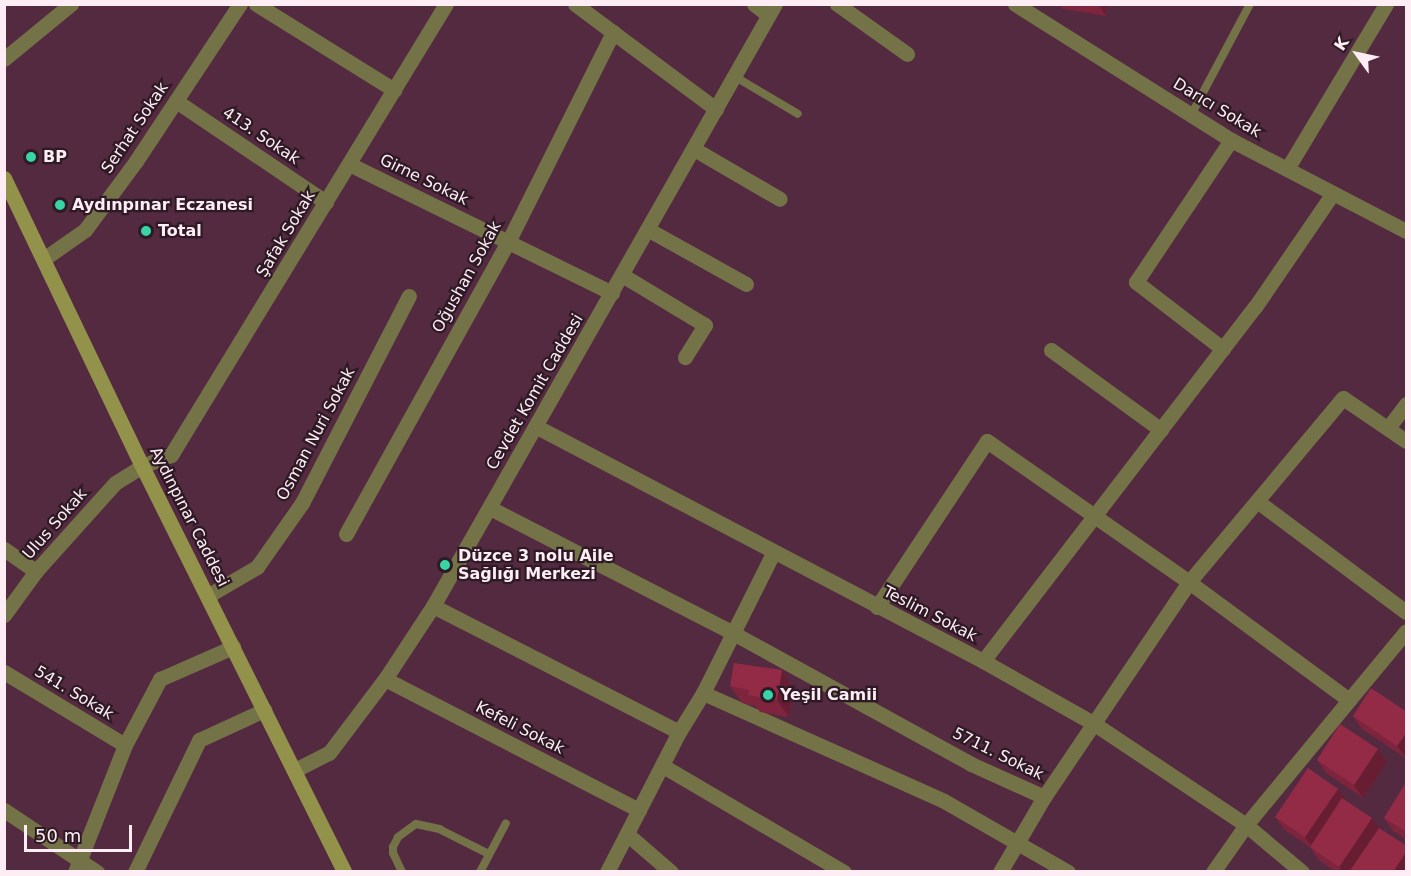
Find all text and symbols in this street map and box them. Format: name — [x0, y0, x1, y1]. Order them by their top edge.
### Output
north arrow — [1327, 24, 1387, 84]
text: K — [1330, 34, 1353, 54]
street label: Darıcı Sokak — [1169, 74, 1265, 142]
street label: Serhat Sokak — [98, 79, 172, 177]
street label: 413. Sokak — [219, 103, 303, 169]
place label: BP — [43, 147, 67, 167]
marker: BP — [24, 150, 38, 164]
street label: Girne Sokak — [377, 150, 471, 210]
street label: Şafak Sokak — [253, 187, 319, 281]
place label: Aydınpınar Eczanesi — [72, 195, 253, 215]
marker: Aydınpınar Eczanesi — [53, 198, 67, 212]
street label: Oğushan Sokak — [428, 218, 506, 336]
place label: Total — [158, 221, 202, 241]
marker: Total — [139, 224, 153, 238]
street label: Cevdet Komit Caddesi — [483, 311, 587, 473]
street label: Osman Nuri Sokak — [273, 364, 359, 504]
street label: Aydınpınar Caddesi — [145, 444, 233, 590]
street label: Ulus Sokak — [19, 485, 91, 563]
place label: Düzce 3 nolu Aile Sağlığı Merkezi — [458, 546, 614, 584]
marker: Düzce 3 nolu Aile Sağlığı Merkezi — [436, 556, 454, 574]
street label: Teslim Sokak — [880, 582, 980, 646]
street label: 541. Sokak — [31, 662, 117, 724]
place label: Yeşil Camii — [780, 685, 877, 705]
marker: Yeşil Camii — [761, 688, 775, 702]
street label: Kefeli Sokak — [472, 697, 568, 759]
street label: 5711. Sokak — [949, 724, 1047, 784]
scale bar — [27, 813, 135, 851]
text: 50 m — [35, 825, 81, 846]

